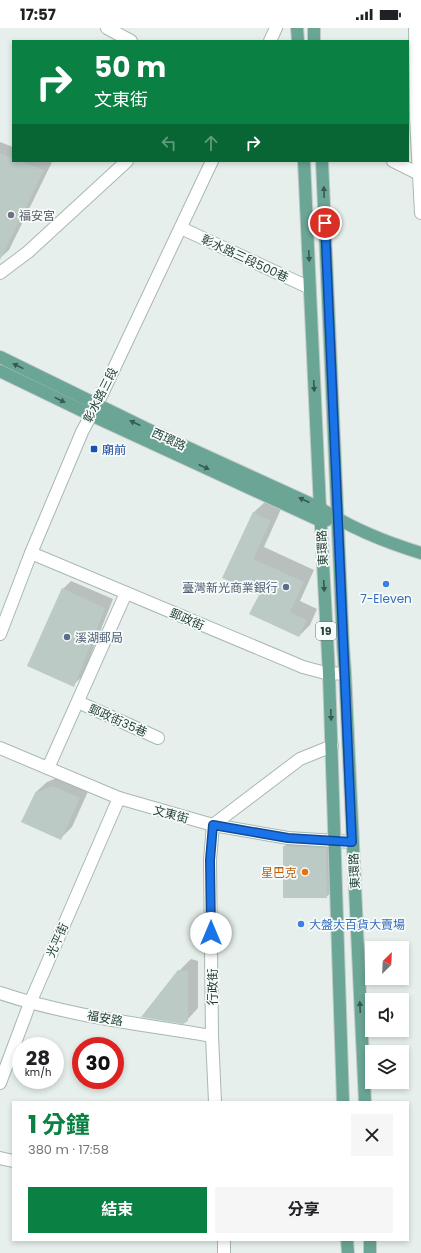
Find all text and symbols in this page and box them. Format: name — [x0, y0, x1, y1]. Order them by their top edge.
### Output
text: 17:57 — [20, 4, 56, 25]
text: 50 m — [94, 48, 166, 87]
icon: right — [28, 56, 80, 108]
text: 文東街 — [94, 87, 148, 112]
icon: left — [158, 132, 180, 154]
icon: ahead — [200, 132, 222, 154]
icon: right — [242, 132, 264, 154]
one-way arrow — [321, 185, 327, 198]
pin — [308, 206, 342, 240]
place label: 福安宮 — [19, 207, 55, 224]
marker: 福安宮 — [6, 210, 16, 220]
icon: arrive — [314, 212, 336, 234]
street label: 彰水路三段500巷 — [199, 230, 291, 286]
one-way arrow — [305, 250, 312, 262]
one-way arrow — [12, 363, 24, 369]
street label: 彰水路三段 — [79, 364, 121, 426]
one-way arrow — [311, 380, 318, 392]
one-way arrow — [55, 397, 66, 403]
one-way arrow — [129, 420, 140, 426]
street label: 西環路 — [149, 424, 189, 454]
place label: 廟前 — [102, 441, 126, 458]
marker: 廟前 — [89, 444, 99, 454]
one-way arrow — [198, 464, 209, 470]
one-way arrow — [298, 497, 309, 503]
street label: 東環路 — [313, 530, 331, 566]
place label: 臺灣新光商業銀行 — [182, 579, 278, 596]
marker: 7-Eleven — [381, 579, 391, 589]
one-way arrow — [321, 580, 327, 593]
marker: 臺灣新光商業銀行 — [281, 582, 291, 592]
place label: 7-Eleven — [360, 590, 412, 607]
street label: 郵政街 — [167, 604, 207, 634]
road number: 19 — [316, 622, 336, 640]
place label: 溪湖郵局 — [75, 629, 123, 646]
marker: 溪湖郵局 — [62, 632, 72, 642]
street label: 郵政街35巷 — [86, 700, 150, 740]
one-way arrow — [327, 709, 334, 721]
street label: 文東街 — [151, 801, 191, 827]
street label: 東環路 — [345, 853, 363, 889]
place label: 星巴克 — [261, 864, 297, 881]
marker: 星巴克 — [300, 867, 310, 877]
position arrow — [190, 912, 232, 954]
place label: 大盤大百貨大賣場 — [309, 916, 405, 933]
marker: 大盤大百貨大賣場 — [296, 919, 306, 929]
street label: 光平街 — [42, 920, 72, 960]
north arrow — [365, 941, 409, 985]
map controls — [365, 941, 409, 1089]
street label: 行政街 — [204, 969, 221, 1005]
button: sound — [365, 993, 409, 1037]
one-way arrow — [357, 1001, 364, 1013]
street label: 福安路 — [86, 1007, 124, 1029]
speed limit sign: 30 — [72, 1037, 124, 1089]
text: 28 — [26, 1044, 50, 1072]
button: layers — [365, 1045, 409, 1089]
text: km/h — [25, 1065, 51, 1080]
text: 1 分鐘 — [28, 1108, 90, 1141]
button: close — [351, 1114, 393, 1156]
text: 380 m · 17:58 — [28, 1140, 109, 1159]
button: 結束 — [28, 1187, 207, 1233]
button: 分享 — [215, 1187, 393, 1233]

